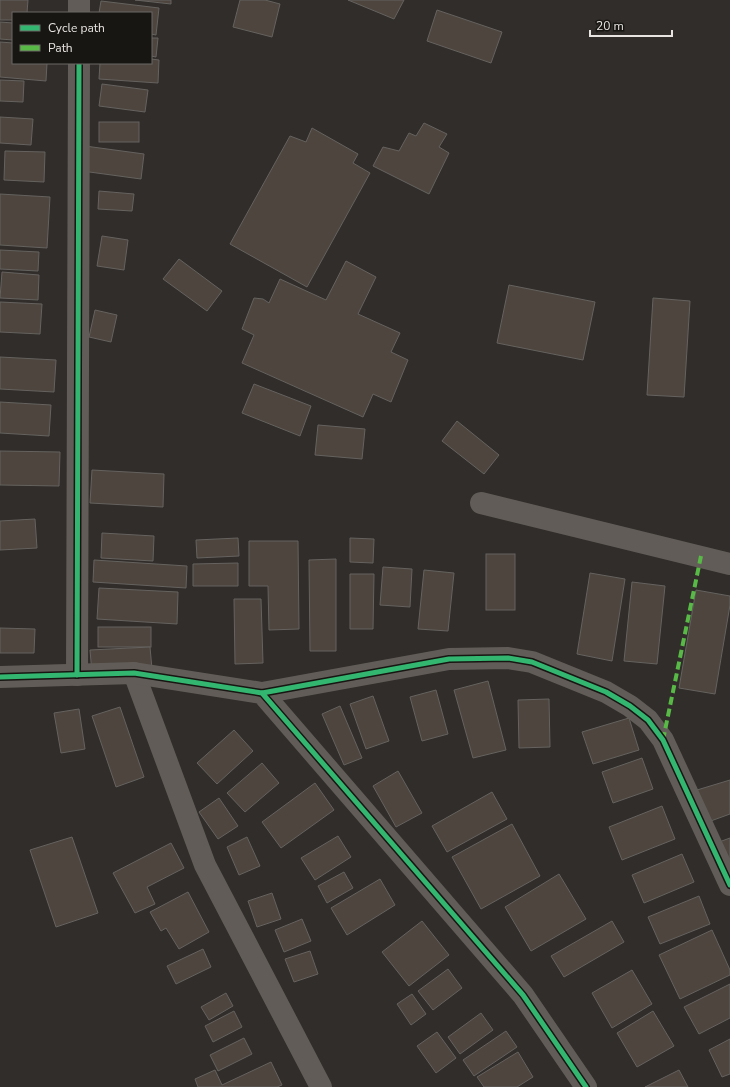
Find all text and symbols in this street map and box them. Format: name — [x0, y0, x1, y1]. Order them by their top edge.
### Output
legend — [12, 12, 152, 64]
scale bar — [590, 12, 672, 38]
text: 20 m — [596, 18, 624, 34]
text: Cycle path — [48, 20, 105, 36]
text: Path — [48, 40, 73, 56]

